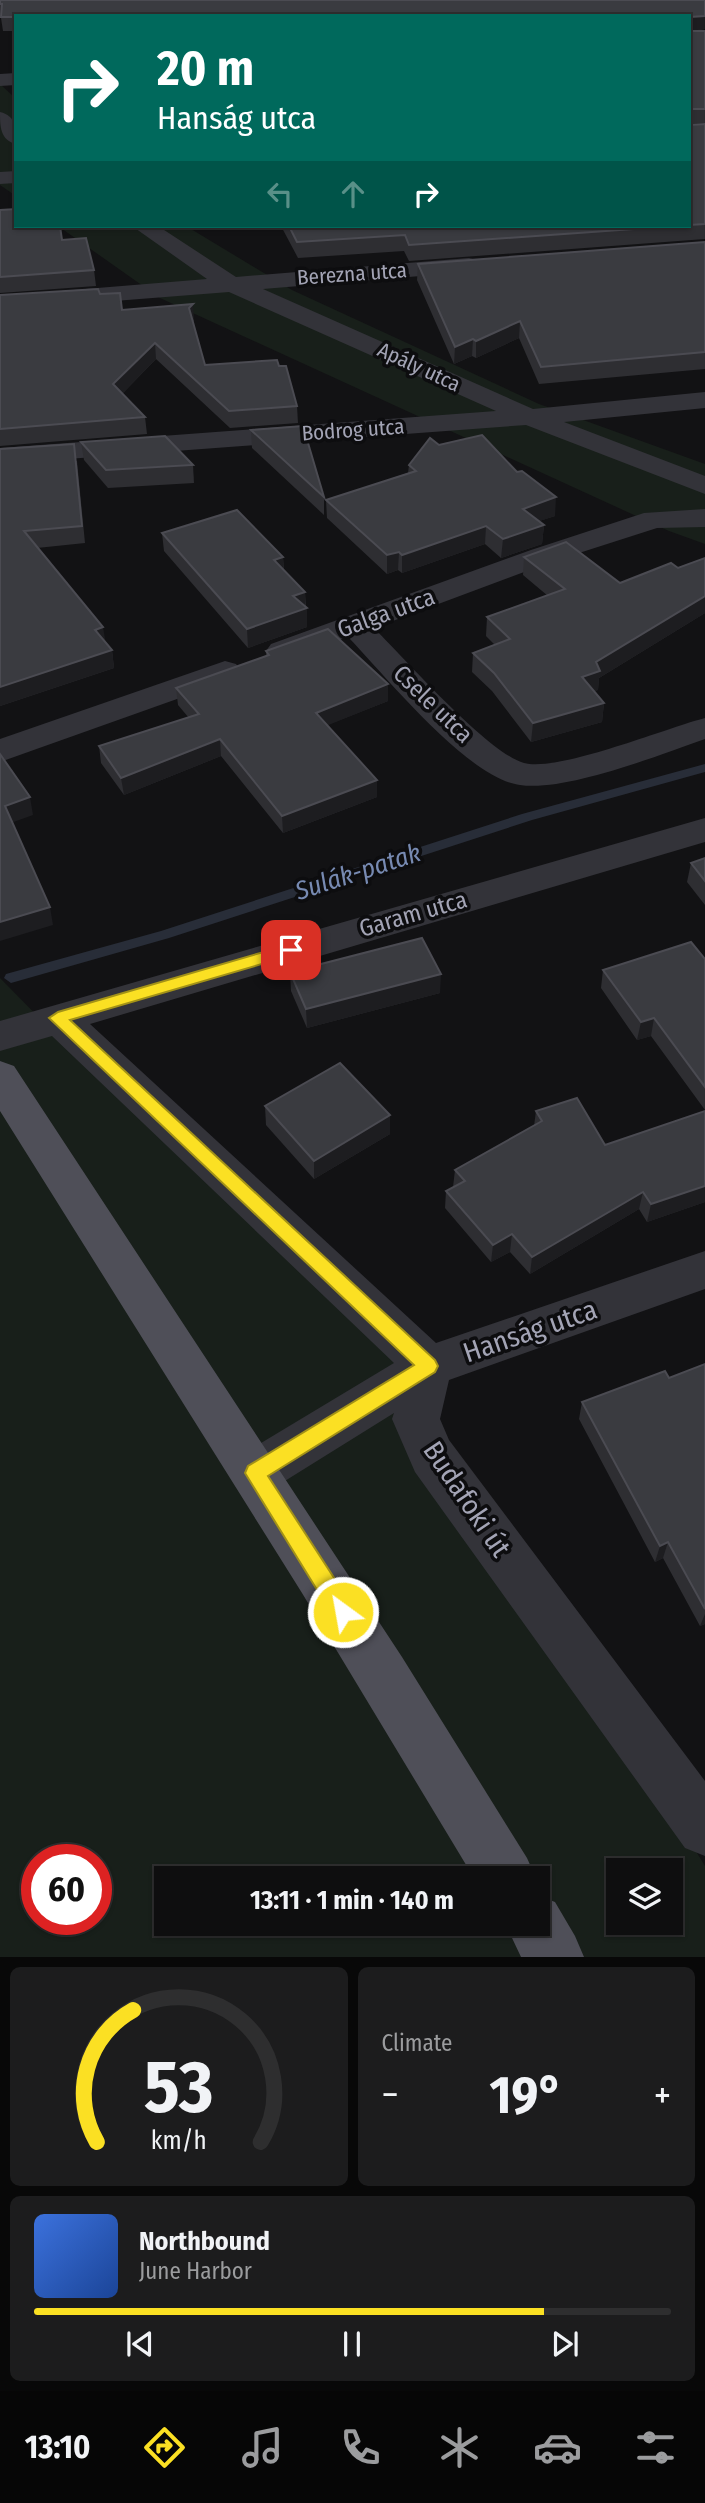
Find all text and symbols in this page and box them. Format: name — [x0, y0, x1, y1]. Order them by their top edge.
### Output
text: 20 m — [157, 39, 254, 98]
icon: right — [42, 42, 133, 133]
text: Hanság utca — [157, 99, 316, 137]
icon: left — [261, 175, 299, 213]
icon: ahead — [334, 175, 372, 213]
icon: right — [407, 175, 445, 213]
street label: Berezna utca — [296, 257, 408, 291]
street label: Apály utca — [373, 337, 465, 397]
street label: Bodrog utca — [301, 413, 405, 447]
street label: Galga utca — [333, 582, 439, 644]
street label: Csele utca — [387, 659, 479, 749]
water label: Sulák-patak — [290, 837, 425, 907]
street label: Garam utca — [356, 885, 470, 943]
pin — [261, 920, 321, 980]
icon: arrive — [272, 931, 310, 969]
street label: Hanság utca — [459, 1293, 601, 1369]
street label: Budafoki út — [416, 1435, 518, 1564]
position arrow — [306, 1575, 380, 1649]
speed limit sign: 60 — [21, 1844, 112, 1935]
map controls — [606, 1858, 683, 1935]
button: layers — [606, 1858, 683, 1935]
text: 13:11 · 1 min · 140 m — [250, 1885, 454, 1916]
text: Climate — [382, 2029, 452, 2057]
text: 53 — [144, 2045, 214, 2132]
text: 19° — [490, 2064, 563, 2127]
text: − — [382, 2072, 399, 2118]
text: + — [654, 2072, 671, 2118]
text: km/h — [151, 2126, 207, 2156]
text: Northbound — [139, 2226, 270, 2257]
text: June Harbor — [139, 2257, 252, 2285]
icon: previous — [121, 2325, 159, 2363]
icon: pause — [333, 2325, 371, 2363]
icon: next — [546, 2325, 584, 2363]
icon: directions — [140, 2423, 189, 2472]
icon: music — [238, 2423, 287, 2472]
icon: phone — [336, 2423, 385, 2472]
icon: climate — [435, 2423, 484, 2472]
icon: car — [533, 2423, 582, 2472]
icon: filters — [631, 2423, 680, 2472]
text: 13:10 — [25, 2428, 91, 2466]

